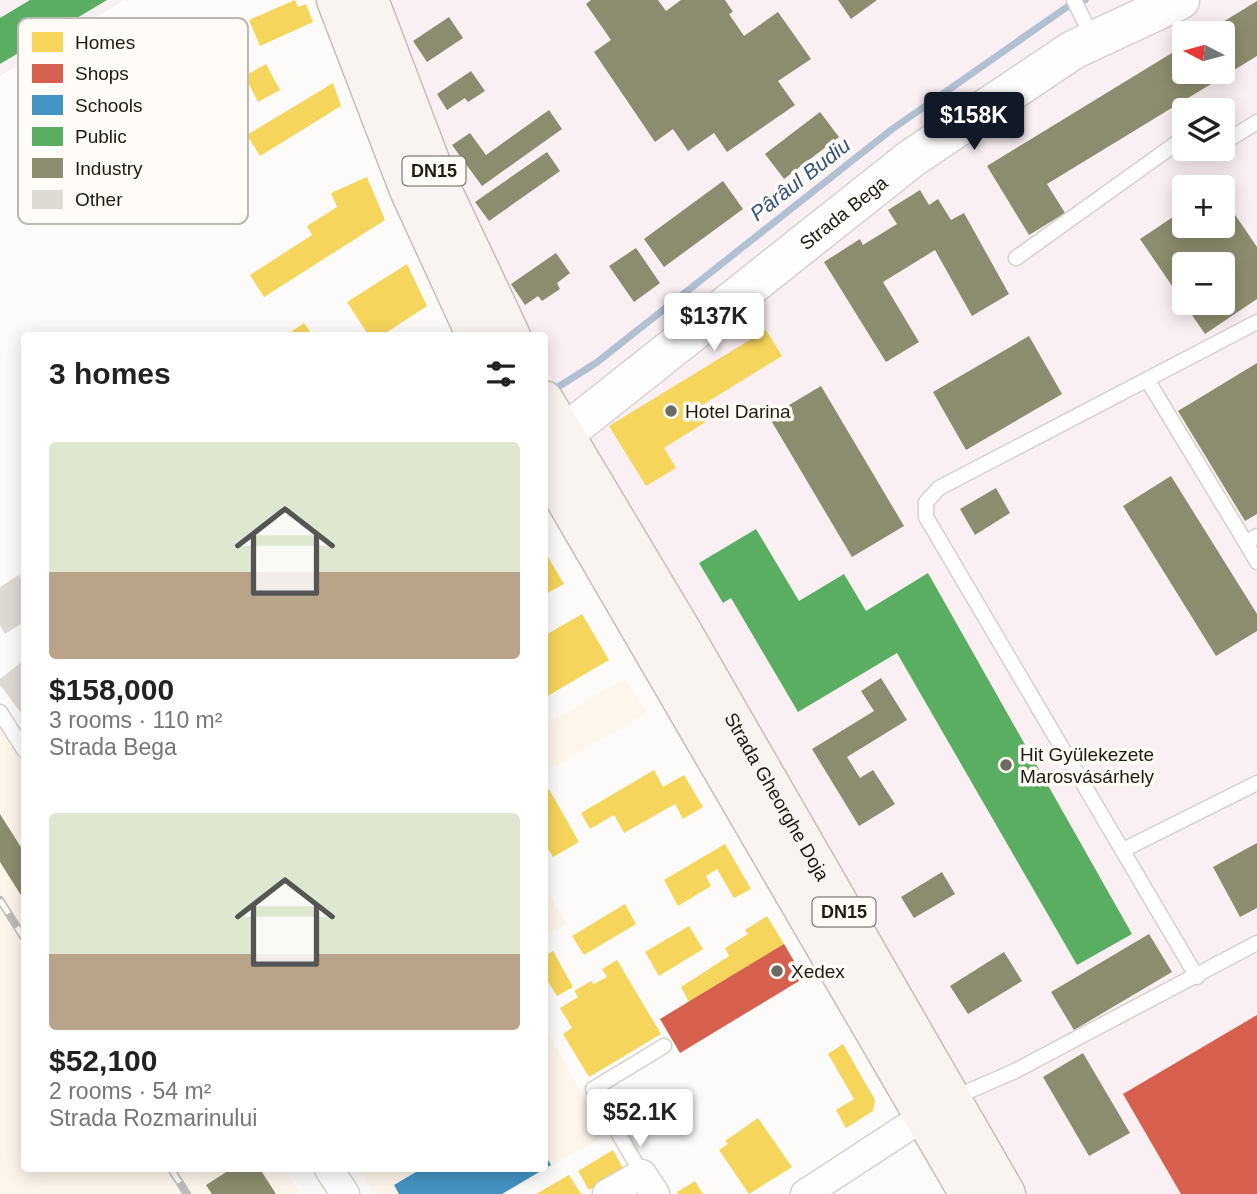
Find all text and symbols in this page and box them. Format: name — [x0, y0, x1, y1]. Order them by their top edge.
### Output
legend — [18, 18, 248, 224]
north arrow — [1172, 21, 1236, 84]
map controls — [1172, 21, 1235, 315]
text: Homes — [75, 32, 135, 53]
text: Shops — [75, 63, 129, 84]
pin: $158K — [925, 92, 1023, 152]
text: Schools — [75, 95, 143, 116]
button: layers — [1172, 98, 1235, 161]
text: $158K — [940, 102, 1008, 128]
text: Public — [75, 126, 127, 147]
water label: Pârâul Budiu — [746, 133, 855, 225]
road number: DN15 — [402, 156, 466, 186]
text: Industry — [75, 158, 143, 179]
street label: Strada Bega — [795, 171, 892, 254]
button: + — [1172, 175, 1235, 238]
text: Other — [75, 189, 123, 210]
button: − — [1172, 252, 1235, 315]
pin: $137K — [665, 294, 763, 353]
text: $137K — [680, 303, 748, 329]
icon: filters — [482, 355, 520, 393]
text: 3 homes — [49, 357, 171, 390]
place label: Hotel Darina — [685, 401, 791, 422]
marker: Hotel Darina — [663, 403, 679, 419]
icon: home — [222, 488, 348, 614]
text: $158,000 — [49, 673, 174, 706]
text: 3 rooms · 110 m² — [49, 707, 222, 733]
street label: Strada Gheorghe Doja — [721, 709, 834, 885]
text: Strada Bega — [49, 734, 177, 760]
place label: Hit Gyülekezete Marosvásárhely — [1020, 744, 1155, 787]
marker: Hit Gyülekezete Marosvásárhely — [998, 757, 1014, 773]
icon: home — [222, 859, 348, 985]
road number: DN15 — [812, 897, 876, 926]
place label: Xedex — [791, 961, 845, 982]
marker: Xedex — [769, 963, 785, 979]
text: $52,100 — [49, 1044, 157, 1077]
text: 2 rooms · 54 m² — [49, 1078, 211, 1104]
pin: $52.1K — [583, 1090, 697, 1149]
text: $52.1K — [603, 1099, 677, 1125]
text: Strada Rozmarinului — [49, 1105, 257, 1131]

